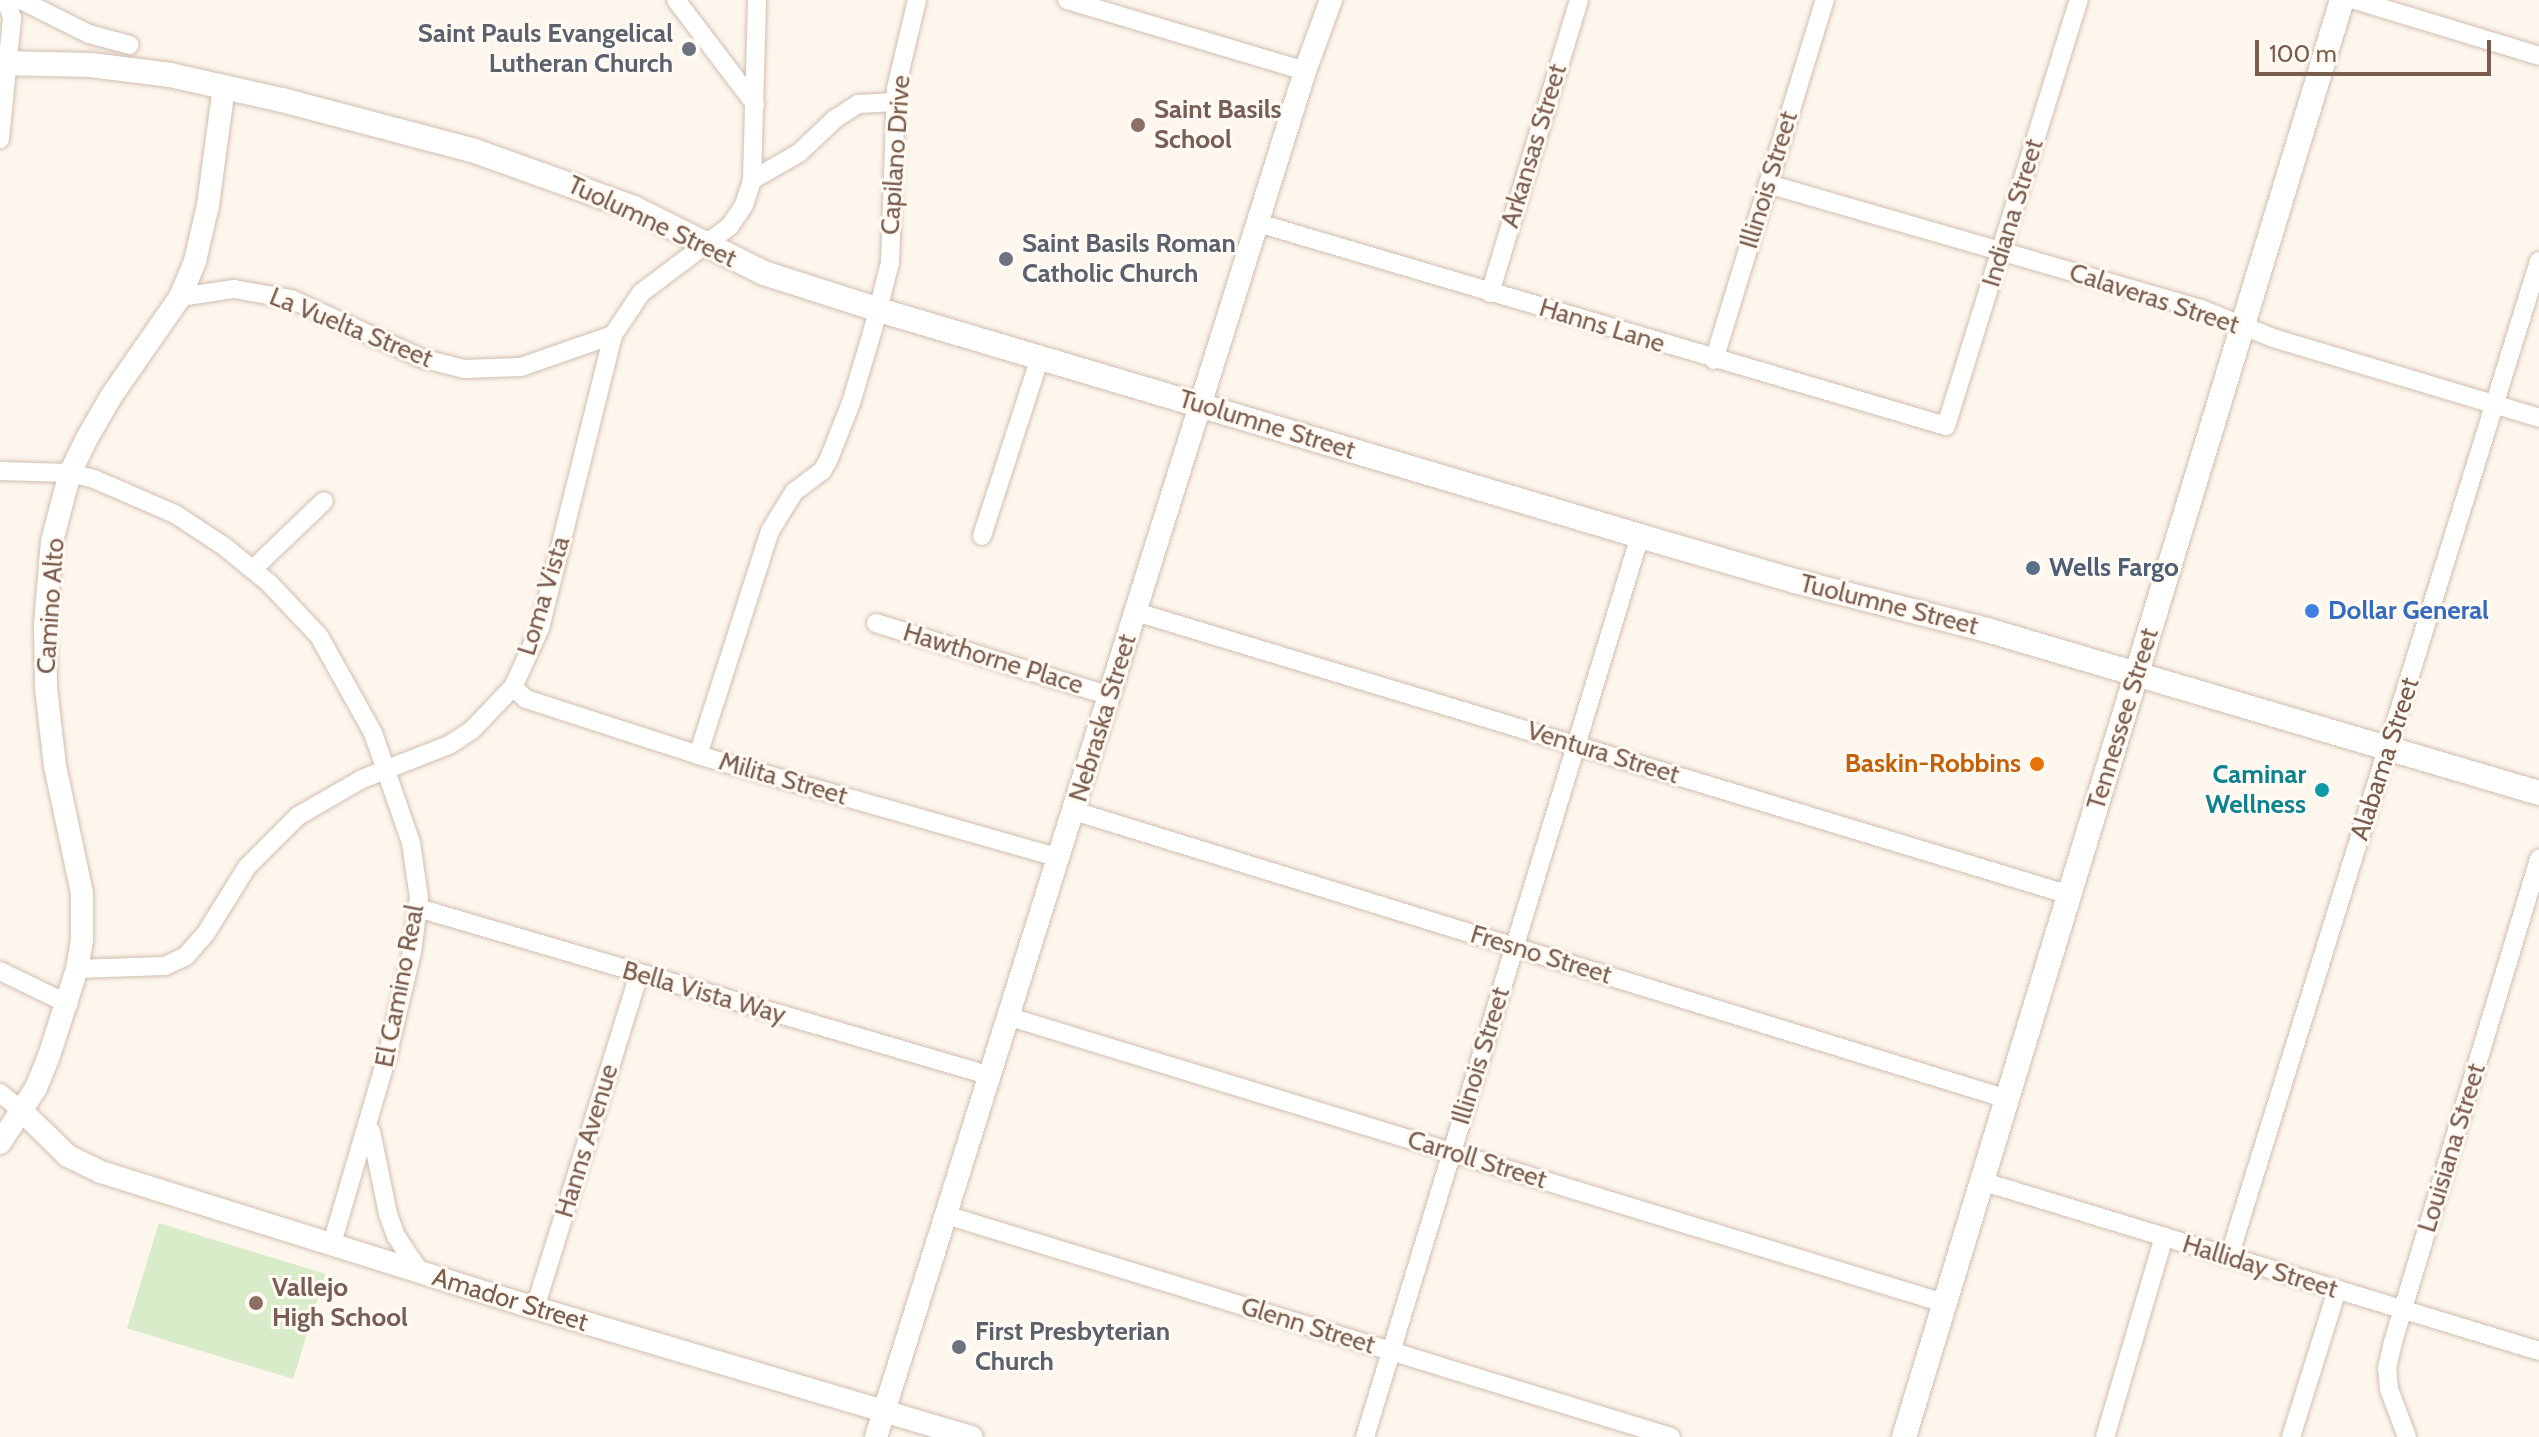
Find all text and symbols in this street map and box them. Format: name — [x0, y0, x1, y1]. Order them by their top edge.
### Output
place label: Saint Pauls Evangelical Lutheran Church — [418, 18, 673, 80]
scale bar — [2259, 24, 2495, 74]
text: 100 m — [2269, 39, 2337, 68]
marker: Saint Pauls Evangelical Lutheran Church — [680, 40, 698, 58]
street label: Arkansas Street — [1494, 60, 1574, 232]
street label: Capilano Drive — [875, 74, 917, 236]
place label: Saint Basils School — [1154, 94, 1282, 156]
street label: Illinois Street — [1733, 108, 1805, 252]
marker: Saint Basils School — [1129, 116, 1147, 134]
street label: Indiana Street — [1976, 135, 2050, 291]
street label: Tuolumne Street — [563, 169, 741, 275]
place label: Saint Basils Roman Catholic Church — [1022, 228, 1236, 290]
marker: Saint Basils Roman Catholic Church — [997, 250, 1015, 268]
street label: Calaveras Street — [2065, 257, 2243, 341]
street label: La Vuelta Street — [265, 281, 437, 375]
street label: Hanns Lane — [1535, 292, 1669, 360]
street label: Tuolumne Street — [1175, 383, 1359, 467]
street label: Loma Vista — [511, 533, 577, 659]
street label: Camino Alto — [31, 537, 71, 675]
place label: Wells Fargo — [2049, 552, 2179, 584]
marker: Wells Fargo — [2024, 559, 2042, 577]
street label: Tuolumne Street — [1797, 568, 1981, 642]
place label: Dollar General — [2328, 595, 2489, 627]
marker: Dollar General — [2303, 602, 2321, 620]
street label: Hawthorne Place — [899, 617, 1087, 701]
street label: Tennessee Street — [2081, 624, 2165, 814]
street label: Nebraska Street — [1063, 630, 1143, 806]
street label: Alabama Street — [2344, 674, 2426, 844]
street label: Ventura Street — [1523, 715, 1683, 791]
street label: Milita Street — [715, 746, 851, 812]
place label: Baskin-Robbins — [1845, 748, 2021, 780]
marker: Baskin-Robbins — [2028, 755, 2046, 773]
place label: Caminar Wellness — [2205, 759, 2306, 820]
marker: Caminar Wellness — [2313, 781, 2331, 799]
street label: El Camino Real — [369, 902, 431, 1070]
street label: Fresno Street — [1467, 919, 1615, 991]
street label: Bella Vista Way — [619, 955, 789, 1031]
street label: Illinois Street — [1445, 984, 1517, 1128]
street label: Louisiana Street — [2412, 1060, 2492, 1236]
street label: Hanns Avenue — [549, 1061, 625, 1221]
street label: Carroll Street — [1404, 1124, 1550, 1196]
street label: Halliday Street — [2179, 1229, 2341, 1305]
street label: Amador Street — [428, 1262, 592, 1338]
place label: Vallejo High School — [272, 1272, 408, 1334]
street label: Glenn Street — [1237, 1291, 1379, 1361]
marker: Vallejo High School — [247, 1294, 265, 1312]
place label: First Presbyterian Church — [975, 1316, 1170, 1378]
marker: First Presbyterian Church — [950, 1338, 968, 1356]

